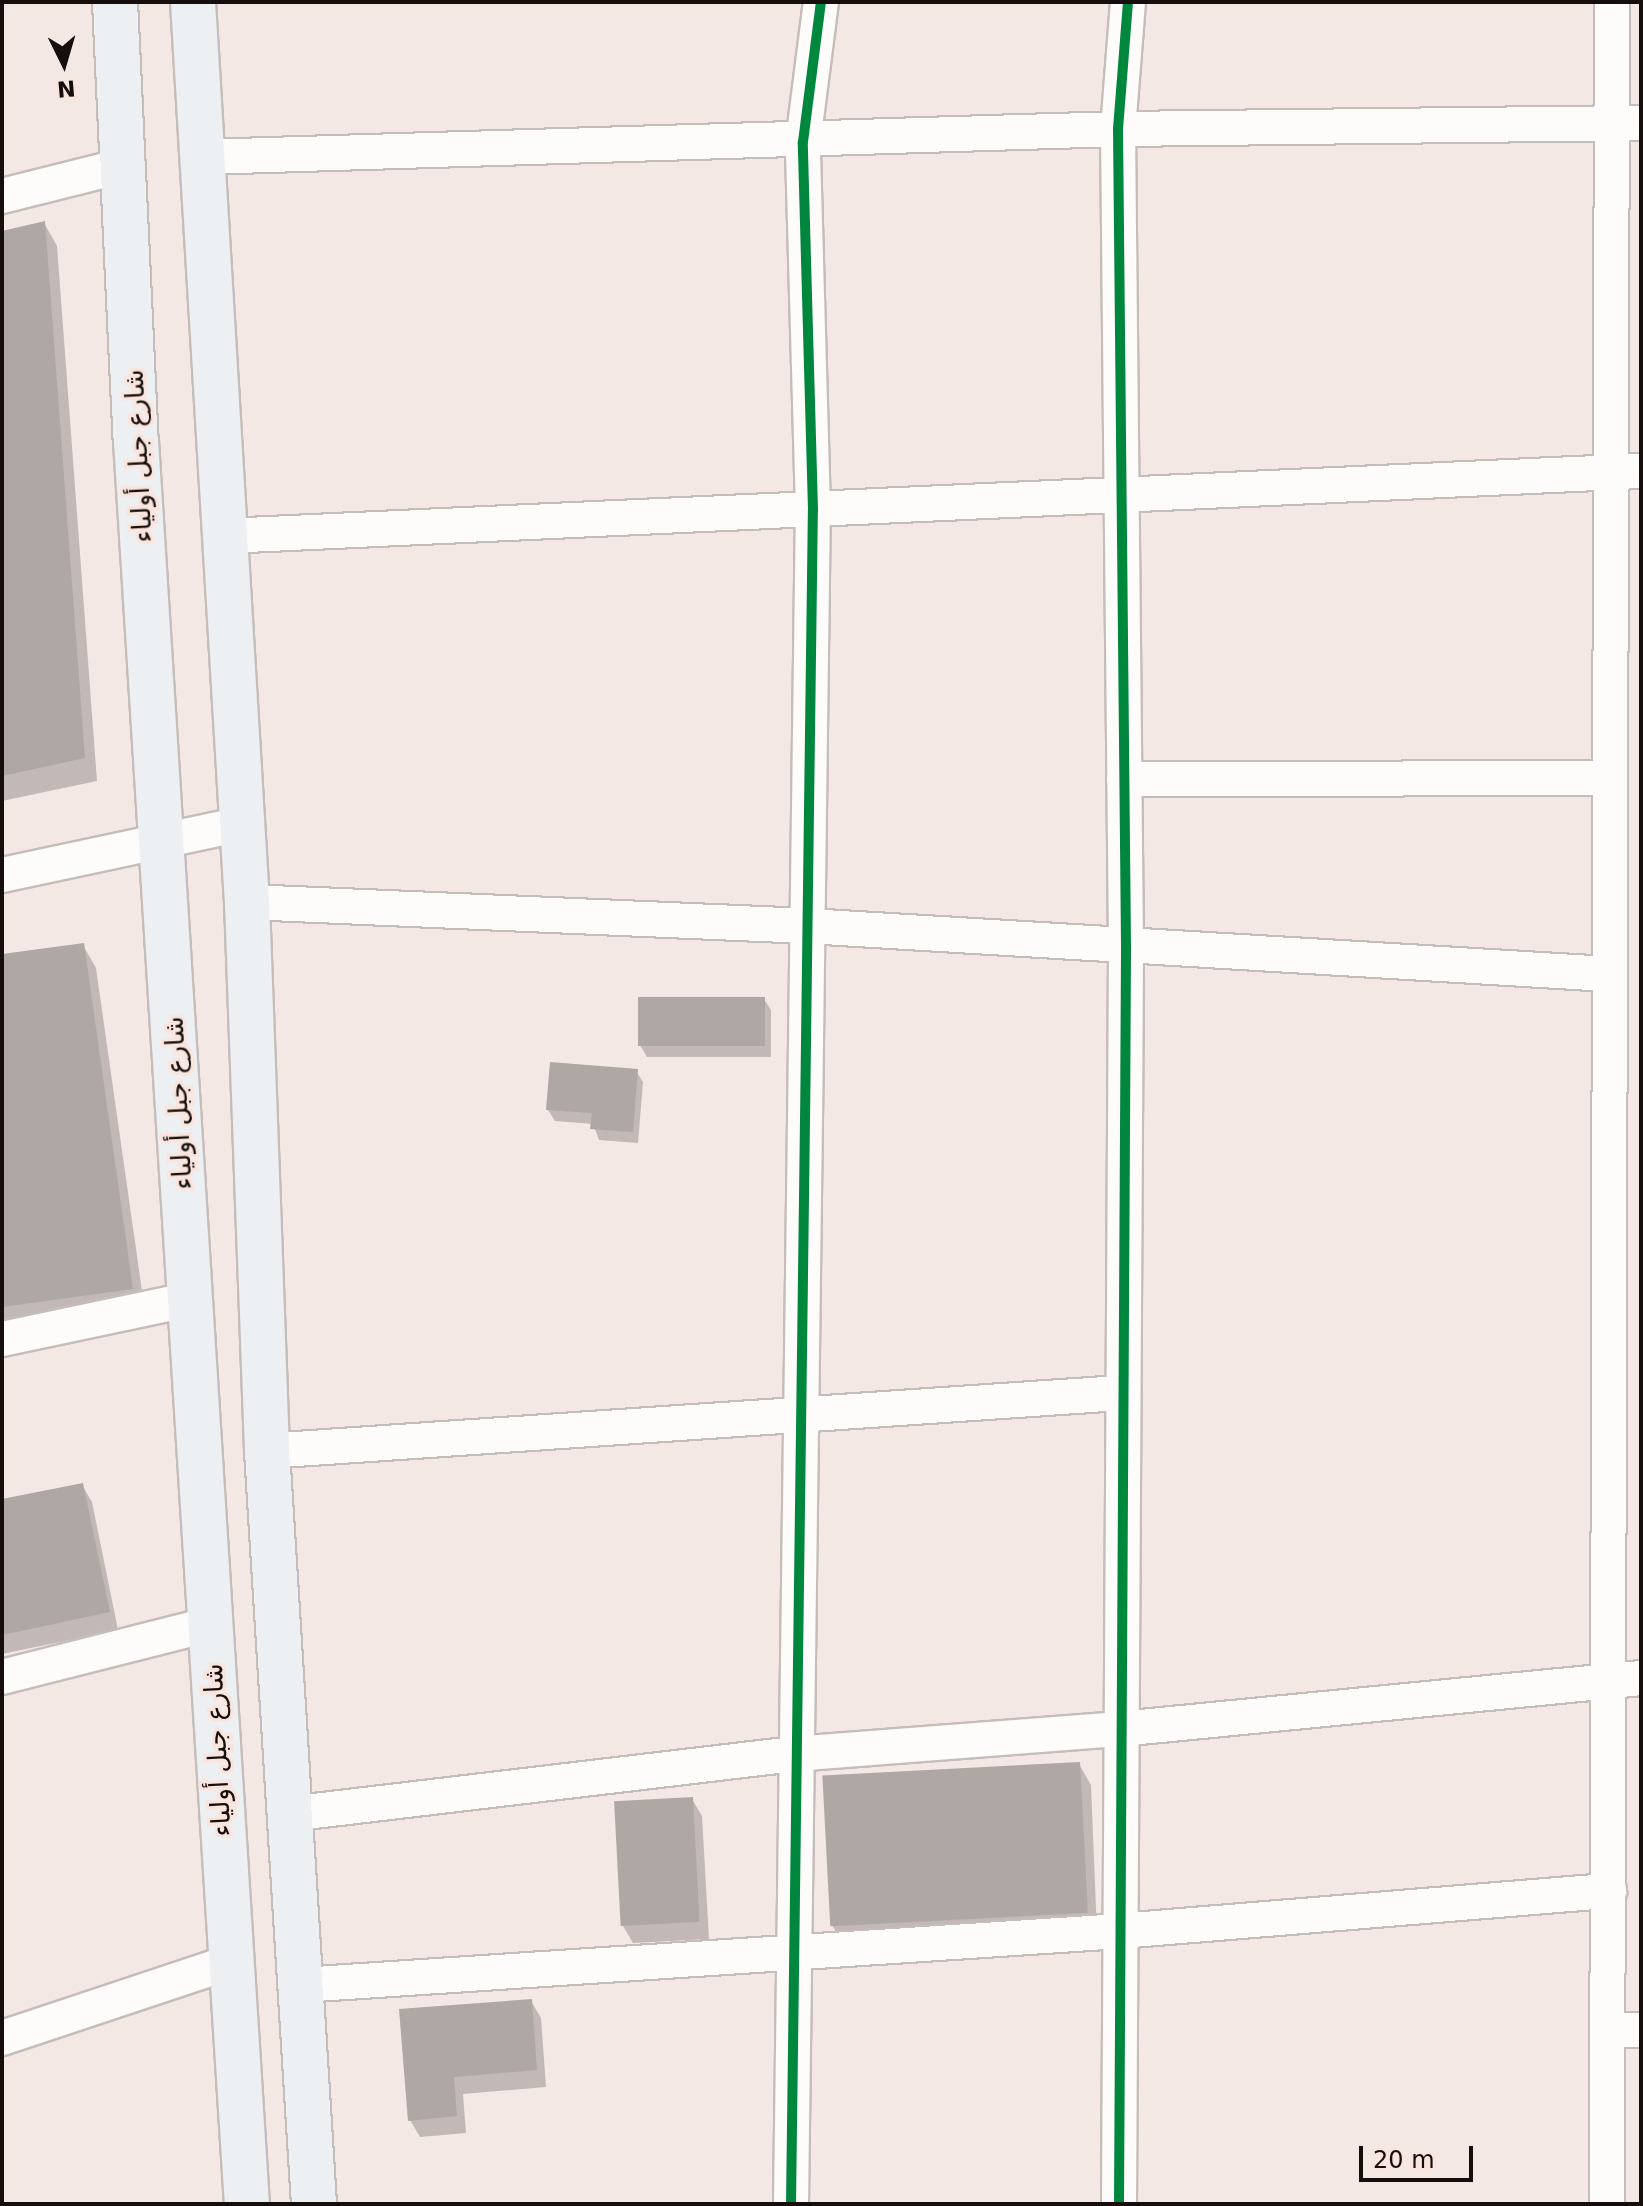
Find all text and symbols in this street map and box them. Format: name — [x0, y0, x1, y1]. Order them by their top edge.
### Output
north arrow — [24, 24, 104, 104]
text: N — [56, 75, 76, 102]
street label: شارع جبل أولياء — [119, 368, 159, 544]
street label: شارع جبل أولياء — [159, 1015, 199, 1191]
street label: شارع جبل أولياء — [198, 1662, 238, 1838]
scale bar — [1363, 2130, 1477, 2180]
text: 20 m — [1373, 2146, 1435, 2174]

